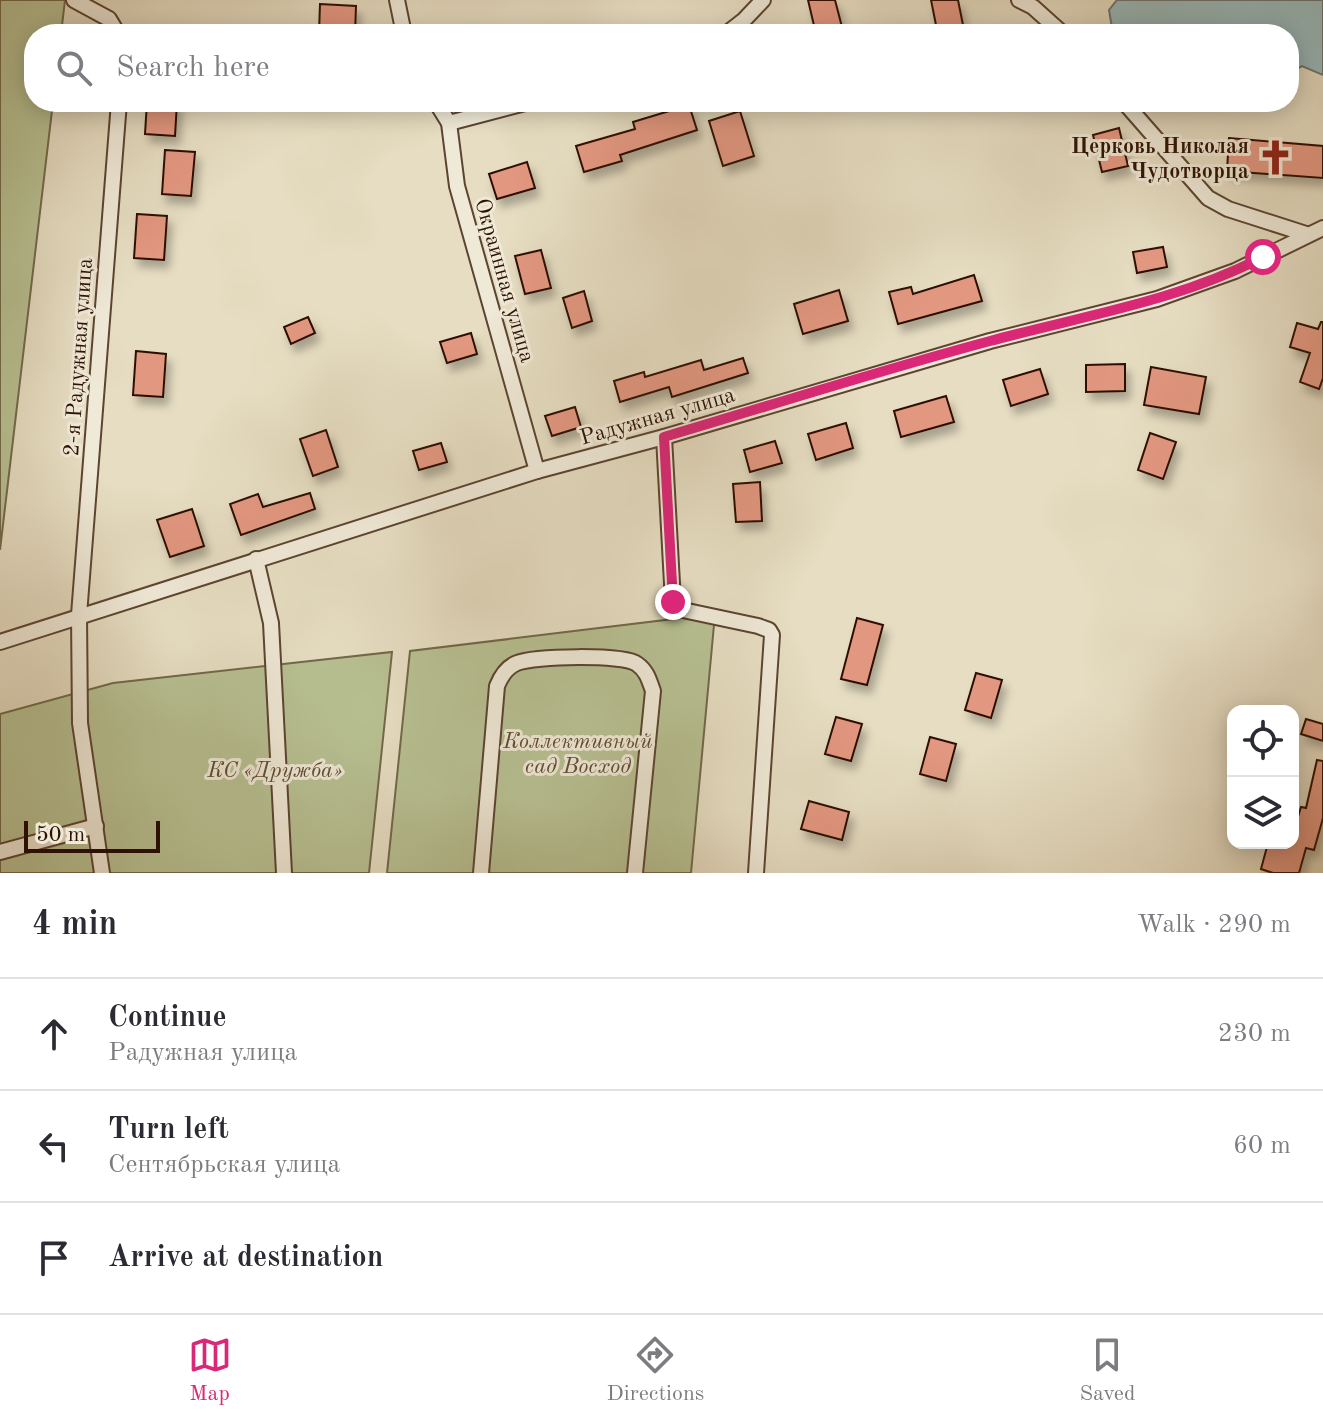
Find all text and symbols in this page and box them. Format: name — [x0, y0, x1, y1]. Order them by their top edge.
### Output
search box — [24, 24, 1299, 112]
icon: search — [52, 46, 96, 90]
text: Search here — [116, 53, 270, 83]
place label: Церковь Николая Чудотворца — [1071, 136, 1249, 183]
church icon: Церковь Николая Чудотворца — [1256, 139, 1294, 177]
street label: Окраинная улица — [470, 196, 538, 365]
route start — [1245, 239, 1281, 275]
street label: 2-я Радужная улица — [61, 257, 97, 457]
street label: Радужная улица — [578, 384, 738, 450]
route end — [655, 584, 691, 620]
map controls — [1227, 705, 1299, 849]
button: locate — [1227, 705, 1299, 777]
park label: Коллективный сад Восход — [502, 731, 653, 778]
park label: КС «Дружба» — [206, 760, 343, 782]
button: layers — [1227, 777, 1299, 849]
scale bar — [24, 817, 160, 853]
text: 50 m — [36, 824, 85, 846]
text: 4 min — [32, 908, 117, 942]
text: Walk · 290 m — [1137, 912, 1291, 938]
text: Continue — [108, 1003, 227, 1033]
icon: ahead — [32, 1012, 76, 1056]
text: 230 m — [1218, 1021, 1291, 1047]
text: Радужная улица — [108, 1040, 297, 1066]
text: Turn left — [108, 1115, 229, 1145]
icon: left — [32, 1124, 76, 1168]
text: 60 m — [1233, 1133, 1291, 1159]
text: Сентябрьская улица — [108, 1152, 340, 1178]
icon: arrive — [32, 1236, 76, 1280]
text: Arrive at destination — [108, 1243, 383, 1273]
tab: Map — [188, 1333, 232, 1408]
tab: Directions — [607, 1333, 704, 1408]
tab: Saved — [1079, 1333, 1135, 1408]

